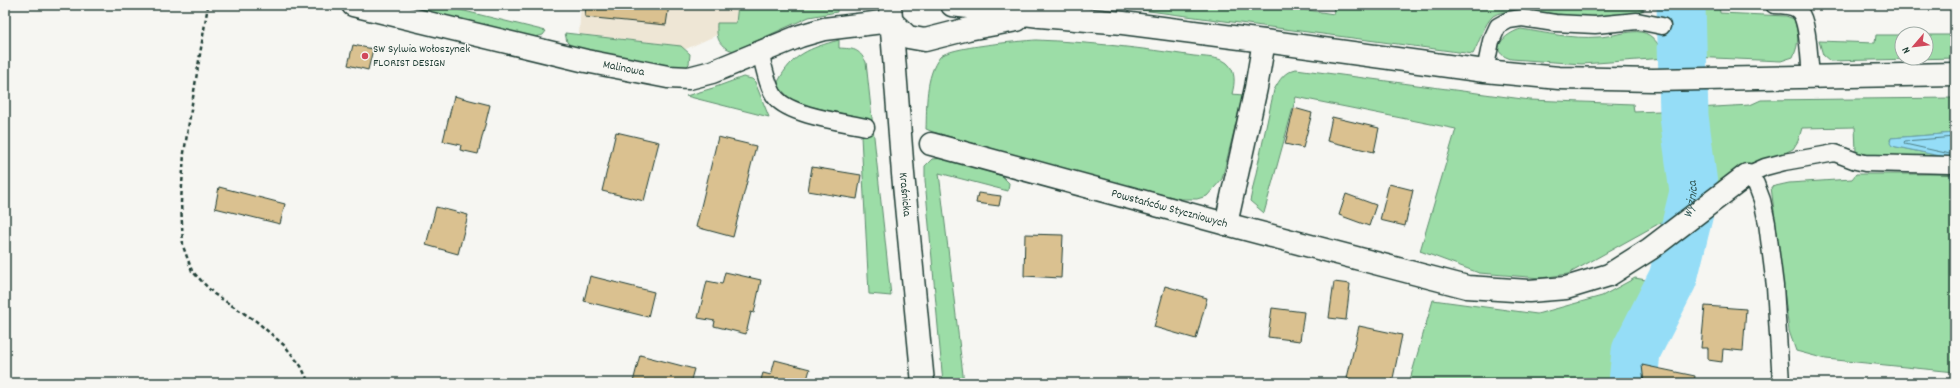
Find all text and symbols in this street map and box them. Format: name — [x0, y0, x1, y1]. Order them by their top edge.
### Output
north arrow — [1894, 26, 1934, 66]
place label: SW Sylwia Wołoszynek FLORIST DESIGN — [373, 41, 470, 72]
text: N — [1898, 43, 1915, 56]
marker: SW Sylwia Wołoszynek FLORIST DESIGN — [360, 51, 370, 61]
street label: Malinowa — [601, 56, 646, 81]
street label: Kraśnicka — [894, 172, 916, 217]
water label: Wyżnica — [1679, 179, 1704, 220]
street label: Powstańców Styczniowych — [1109, 185, 1229, 233]

